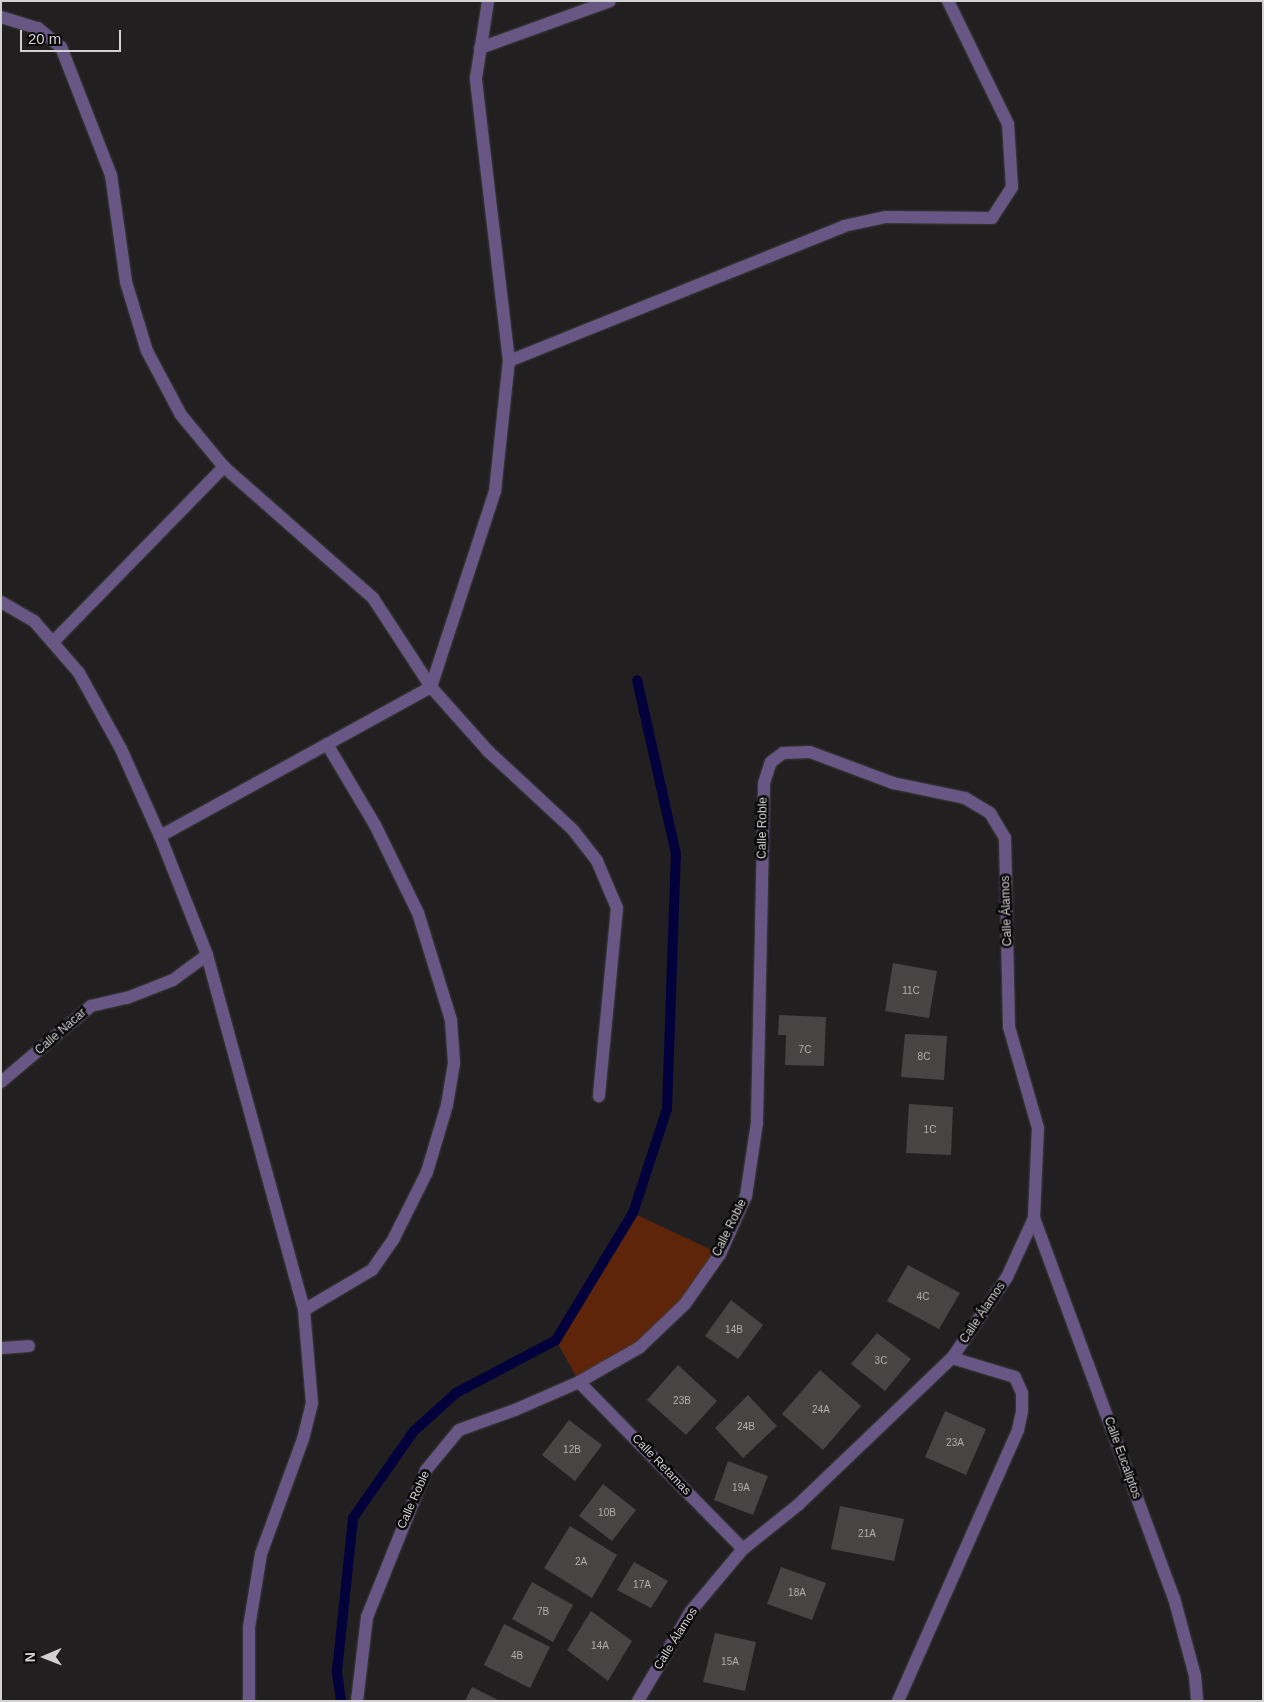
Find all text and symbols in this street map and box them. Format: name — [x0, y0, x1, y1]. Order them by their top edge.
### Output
scale bar — [22, 20, 124, 52]
text: 20 m — [28, 30, 61, 47]
street label: Calle Roble — [755, 797, 771, 859]
street label: Calle Álamos — [999, 875, 1015, 947]
house number: 11C — [902, 985, 920, 997]
street label: Calle Nacar — [33, 1006, 89, 1058]
house number: 7C — [799, 1044, 811, 1056]
house number: 8C — [918, 1051, 930, 1063]
house number: 1C — [924, 1124, 936, 1136]
street label: Calle Roble — [710, 1197, 750, 1259]
street label: Calle Álamos — [957, 1280, 1009, 1346]
house number: 4C — [917, 1291, 929, 1303]
house number: 14B — [725, 1324, 743, 1336]
house number: 3C — [875, 1355, 887, 1367]
house number: 23B — [673, 1395, 691, 1407]
house number: 24A — [812, 1404, 830, 1416]
street label: Calle Eucaliptos — [1101, 1415, 1143, 1501]
house number: 24B — [737, 1421, 755, 1433]
street label: Calle Retamas — [628, 1432, 694, 1498]
house number: 23A — [946, 1437, 964, 1449]
house number: 12B — [563, 1444, 581, 1456]
street label: Calle Roble — [395, 1469, 433, 1531]
house number: 19A — [732, 1482, 750, 1494]
house number: 10B — [598, 1507, 616, 1519]
house number: 21A — [858, 1528, 876, 1540]
house number: 2A — [575, 1556, 587, 1568]
house number: 17A — [633, 1579, 651, 1591]
house number: 18A — [788, 1587, 806, 1599]
street label: Calle Álamos — [651, 1605, 701, 1673]
house number: 7B — [537, 1606, 549, 1618]
north arrow — [20, 1632, 70, 1682]
house number: 14A — [591, 1640, 609, 1652]
house number: 4B — [511, 1650, 523, 1662]
text: N — [22, 1652, 38, 1662]
house number: 15A — [721, 1656, 739, 1668]

